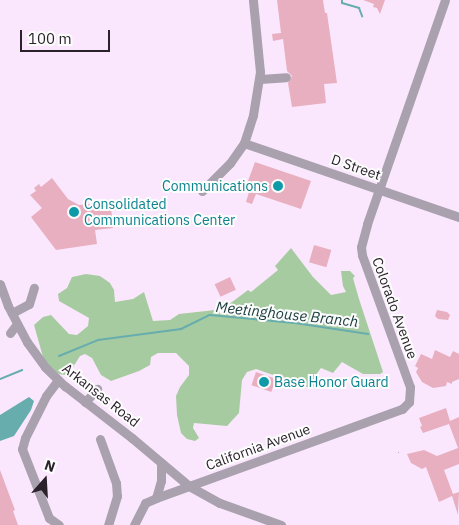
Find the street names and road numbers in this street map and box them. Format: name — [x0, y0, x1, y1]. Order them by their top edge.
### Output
street label: D Street — [329, 151, 383, 183]
street label: Colorado Avenue — [369, 255, 421, 361]
street label: Arkansas Road — [59, 360, 143, 430]
street label: California Avenue — [203, 420, 313, 474]

